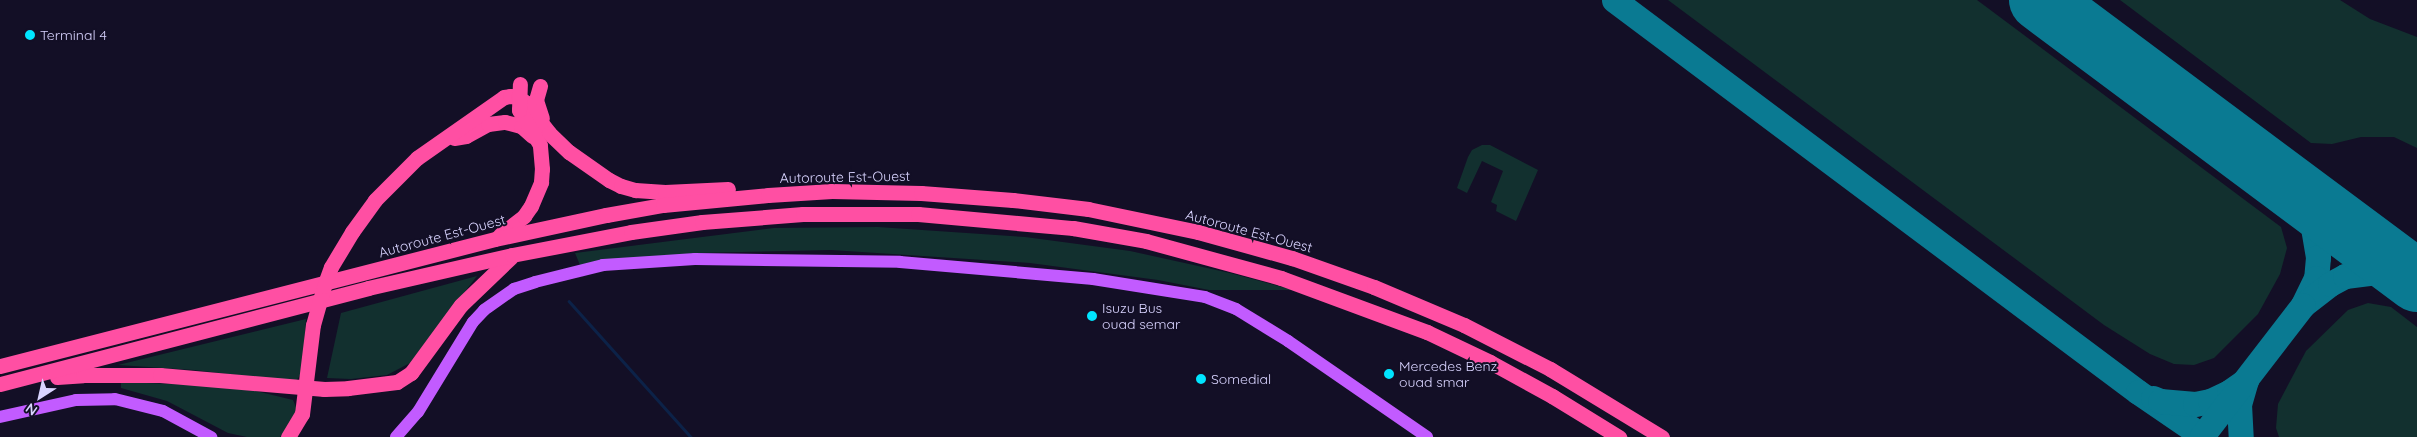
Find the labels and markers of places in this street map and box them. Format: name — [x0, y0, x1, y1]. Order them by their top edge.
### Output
place label: Terminal 4 — [40, 27, 107, 43]
marker: Terminal 4 — [24, 29, 36, 41]
place label: Isuzu Bus ouad semar — [1102, 300, 1180, 332]
marker: Isuzu Bus ouad semar — [1086, 310, 1098, 322]
place label: Mercedes Benz ouad smar — [1399, 358, 1497, 391]
marker: Mercedes Benz ouad smar — [1383, 368, 1395, 380]
place label: Somedial — [1211, 371, 1271, 387]
marker: Somedial — [1195, 373, 1207, 385]

